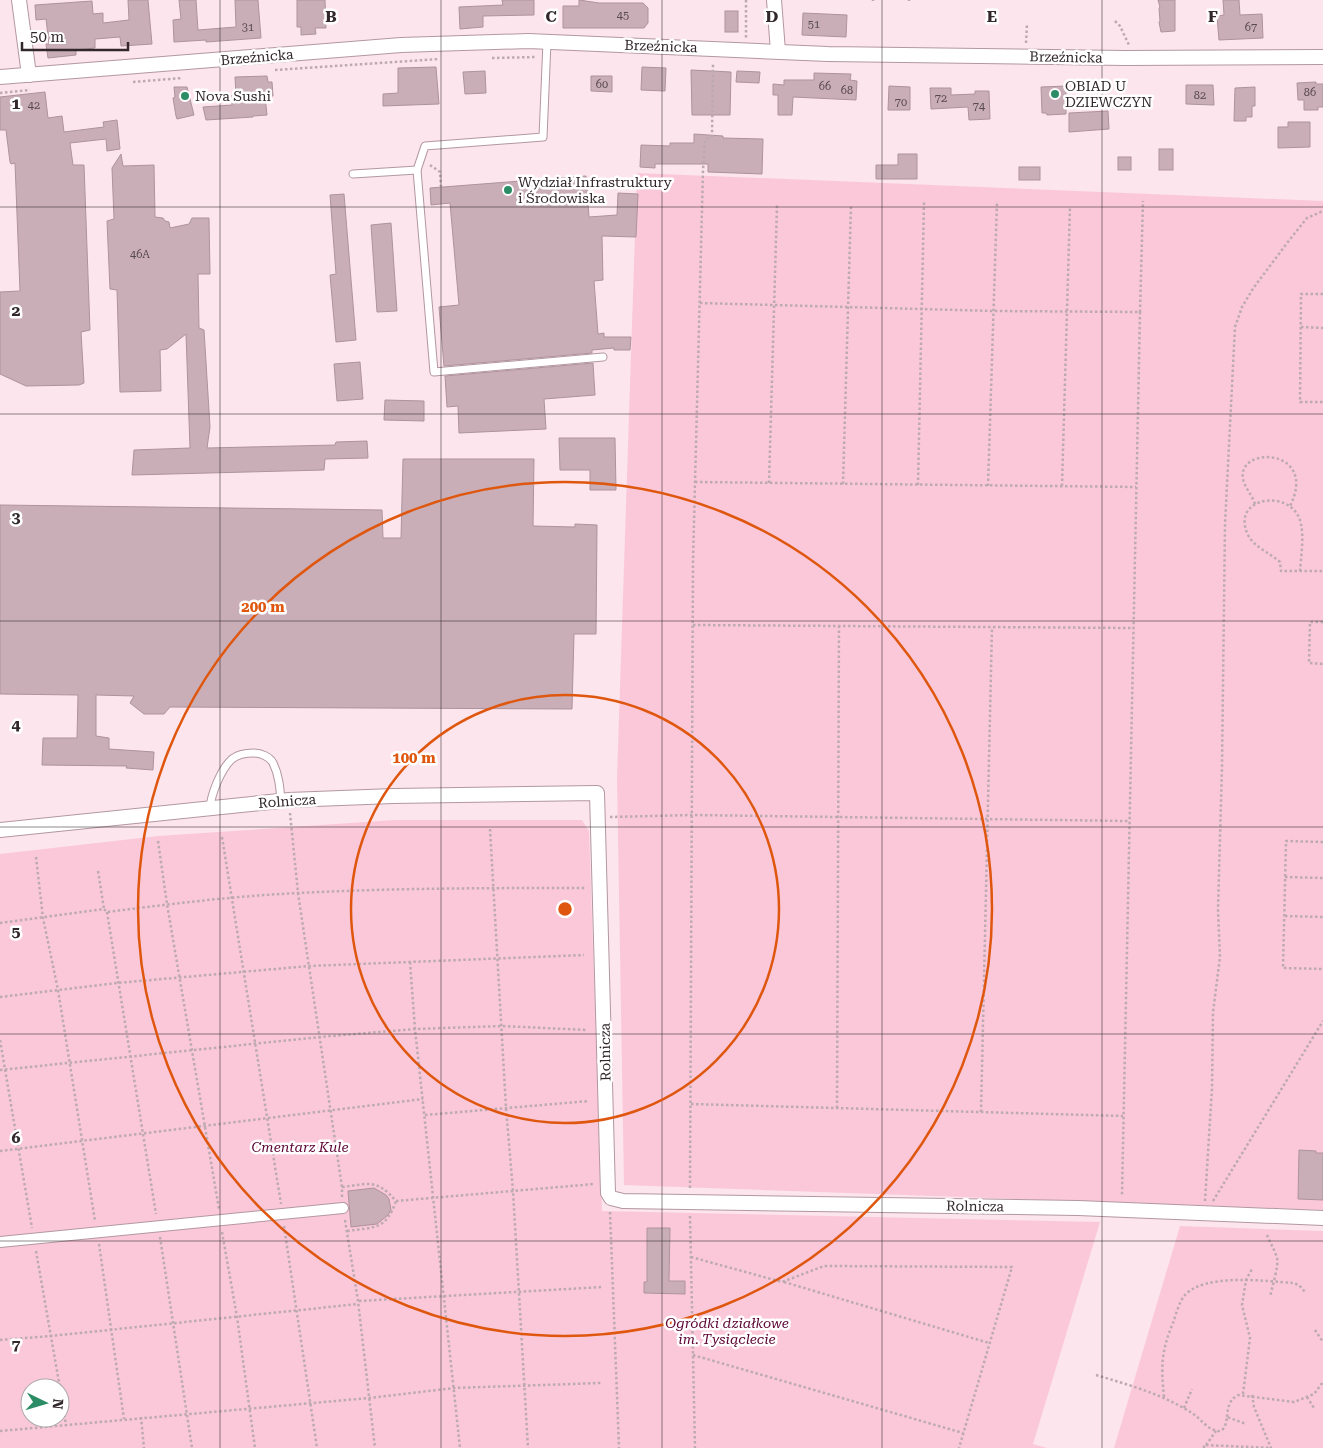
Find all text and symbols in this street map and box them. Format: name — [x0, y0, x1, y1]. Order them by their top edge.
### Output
text: B — [325, 7, 337, 26]
text: C — [545, 7, 557, 26]
text: D — [766, 7, 779, 26]
text: E — [987, 7, 997, 26]
text: F — [1208, 7, 1218, 26]
house number: 45 — [617, 9, 629, 22]
house number: 51 — [808, 18, 820, 31]
scale bar — [22, 20, 129, 52]
house number: 31 — [242, 21, 254, 34]
house number: 67 — [1245, 21, 1257, 34]
text: 50 m — [30, 28, 65, 46]
street label: Brzeźnicka — [624, 37, 698, 55]
street label: Brzeźnicka — [220, 46, 295, 68]
street label: Brzeźnicka — [1029, 48, 1103, 66]
house number: 60 — [596, 78, 608, 91]
place label: OBIAD U DZIEWCZYN — [1065, 78, 1152, 110]
house number: 66 — [819, 80, 831, 93]
house number: 68 — [841, 84, 853, 97]
house number: 86 — [1304, 86, 1316, 99]
place label: Nova Sushi — [195, 88, 271, 104]
marker: OBIAD U DZIEWCZYN — [1049, 88, 1061, 100]
house number: 82 — [1194, 89, 1206, 102]
marker: Nova Sushi — [179, 90, 191, 102]
house number: 72 — [935, 92, 947, 105]
text: 1 — [12, 94, 21, 113]
house number: 70 — [895, 96, 907, 109]
house number: 42 — [28, 99, 40, 112]
house number: 74 — [973, 100, 986, 113]
place label: Wydział Infrastruktury i Środowiska — [518, 174, 673, 206]
marker: Wydział Infrastruktury i Środowiska — [502, 184, 514, 196]
house number: 46A — [130, 248, 150, 261]
text: 2 — [12, 301, 21, 320]
text: 3 — [12, 508, 21, 527]
text: 200 m — [241, 598, 285, 616]
text: 4 — [12, 715, 21, 734]
text: 100 m — [392, 749, 436, 767]
street label: Rolnicza — [258, 791, 317, 811]
centre of rings — [556, 900, 574, 918]
text: 5 — [12, 922, 21, 941]
street label: Rolnicza — [596, 1022, 614, 1081]
text: 6 — [12, 1128, 21, 1147]
park label: Cmentarz Kule — [251, 1139, 349, 1155]
street label: Rolnicza — [946, 1197, 1005, 1215]
park label: Ogródki działkowe im. Tysiąclecie — [665, 1315, 789, 1347]
text: 7 — [12, 1335, 21, 1354]
north arrow — [20, 1378, 70, 1428]
text: N — [49, 1398, 66, 1410]

